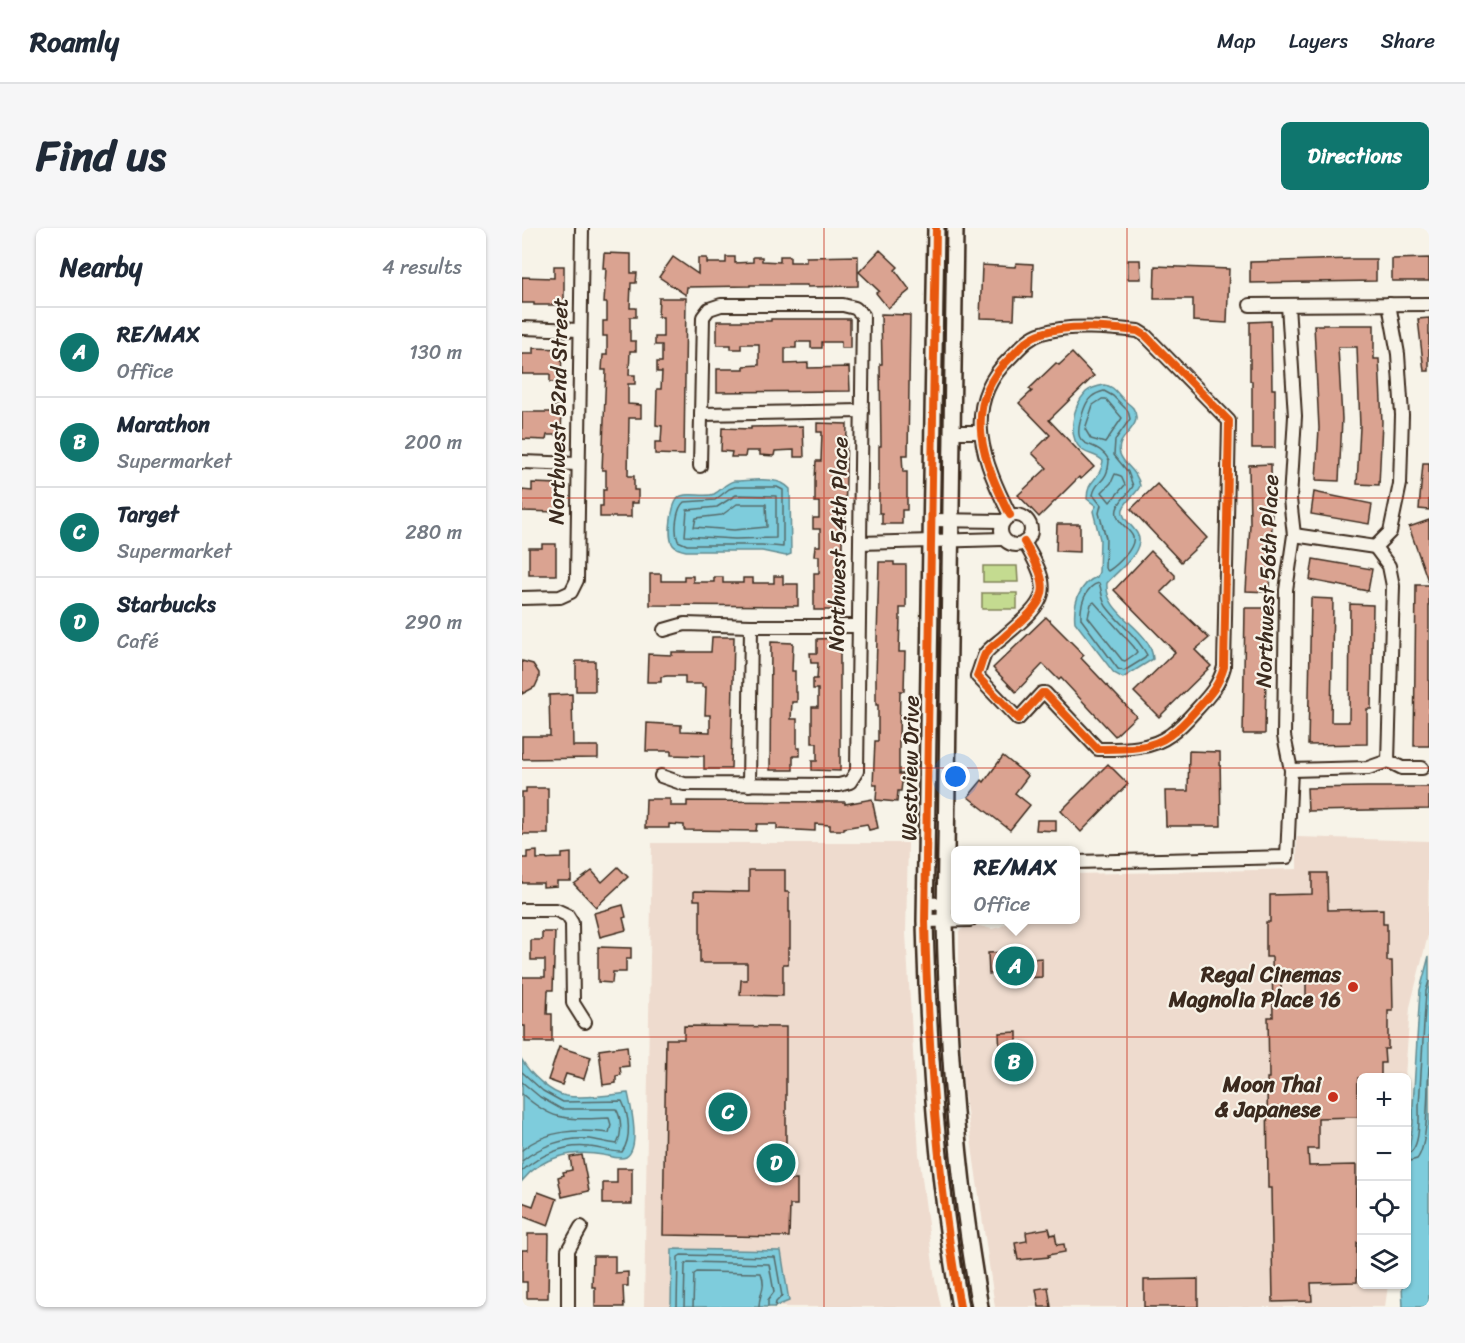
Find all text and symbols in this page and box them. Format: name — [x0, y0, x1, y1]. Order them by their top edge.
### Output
text: Roamly — [30, 17, 119, 66]
text: Map — [1217, 22, 1256, 60]
text: Layers — [1289, 22, 1348, 60]
text: Share — [1381, 22, 1435, 60]
text: Find us — [36, 119, 166, 193]
button: Directions — [1281, 122, 1429, 190]
text: Nearby — [60, 244, 142, 290]
text: 4 results — [382, 250, 462, 285]
street label: Northwest 52nd Street — [537, 297, 579, 525]
text: RE/MAX — [117, 315, 200, 354]
text: A — [73, 335, 86, 370]
text: 130 m — [409, 335, 462, 370]
text: Office — [117, 354, 173, 389]
text: Marathon — [117, 405, 210, 444]
text: B — [73, 425, 86, 460]
text: 200 m — [405, 425, 462, 460]
street label: Northwest 54th Place — [817, 436, 859, 652]
text: Supermarket — [117, 444, 232, 479]
street label: Northwest 56th Place — [1244, 474, 1290, 688]
text: Target — [117, 495, 179, 534]
text: C — [73, 515, 86, 550]
text: 280 m — [405, 515, 462, 550]
text: Supermarket — [117, 534, 232, 569]
text: Starbucks — [117, 585, 216, 624]
text: D — [74, 605, 85, 640]
text: 290 m — [405, 605, 462, 640]
text: Café — [117, 624, 159, 659]
street label: Westview Drive — [889, 695, 931, 841]
your location — [941, 762, 970, 791]
popup — [951, 846, 1080, 924]
text: RE/MAX — [974, 848, 1057, 887]
text: Office — [974, 887, 1030, 922]
pin: A — [996, 944, 1034, 988]
place label: Regal Cinemas Magnolia Place 16 — [1168, 955, 1342, 1019]
marker: Regal Cinemas Magnolia Place 16 — [1346, 980, 1360, 994]
pin: B — [994, 1040, 1034, 1084]
place label: Moon Thai & Japanese — [1215, 1065, 1323, 1129]
map controls — [1357, 1073, 1411, 1289]
button: + — [1357, 1073, 1411, 1127]
pin: C — [708, 1090, 748, 1134]
marker: Moon Thai & Japanese — [1326, 1090, 1340, 1104]
button: − — [1357, 1127, 1411, 1181]
pin: D — [756, 1140, 796, 1186]
button: locate — [1357, 1181, 1411, 1235]
button: layers — [1357, 1235, 1411, 1289]

